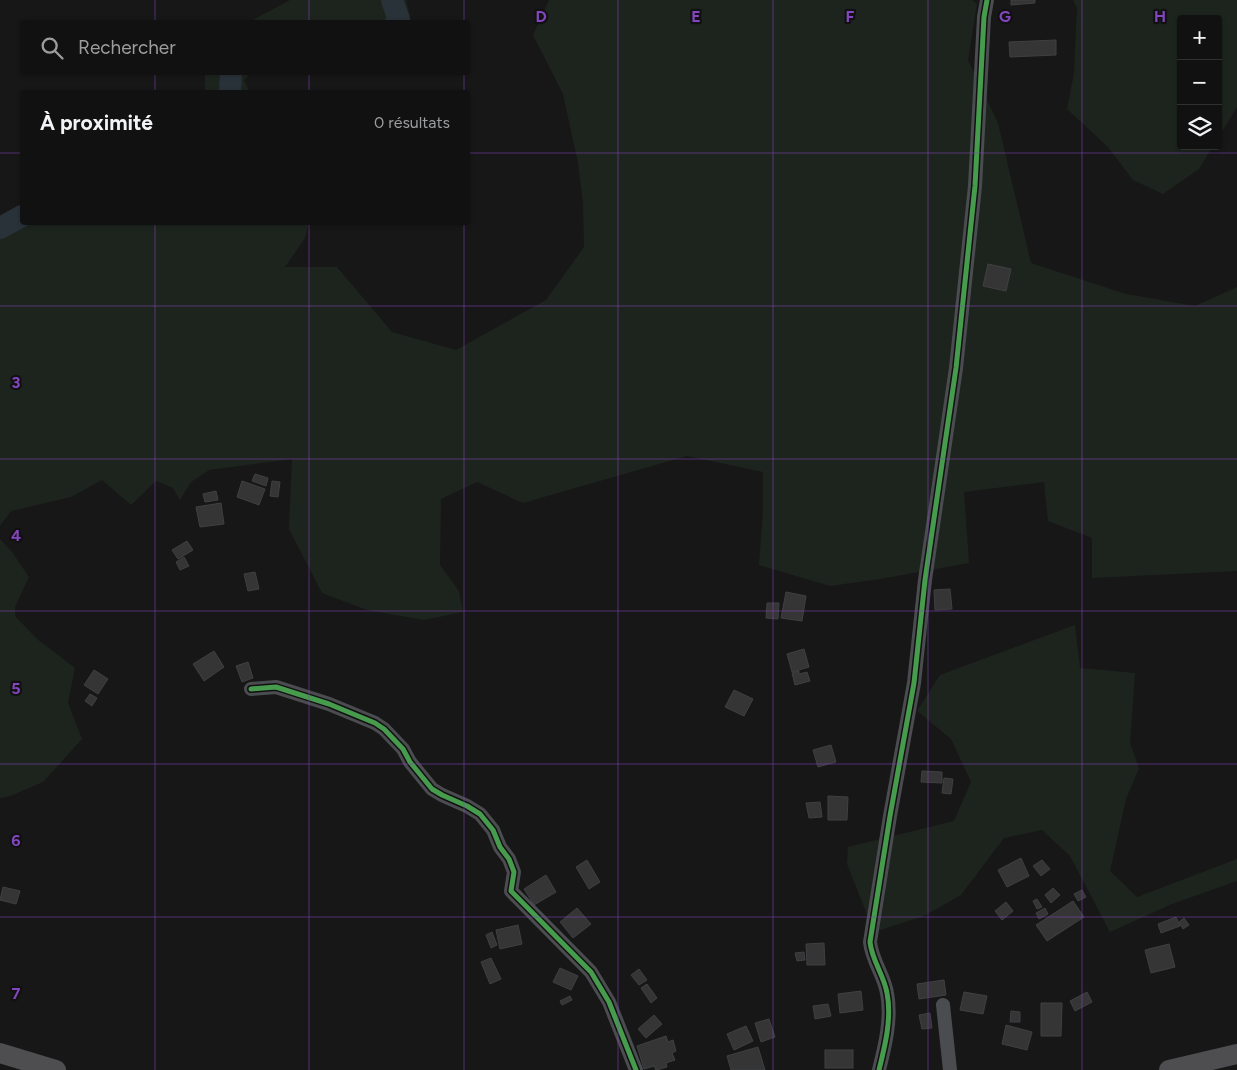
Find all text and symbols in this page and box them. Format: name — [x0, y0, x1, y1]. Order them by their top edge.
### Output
text: D — [535, 7, 547, 26]
text: E — [691, 7, 701, 26]
text: F — [846, 7, 855, 26]
text: G — [999, 7, 1011, 26]
text: H — [1154, 7, 1166, 26]
map controls — [1177, 15, 1222, 150]
button: + — [1177, 15, 1222, 60]
search box — [20, 20, 470, 75]
icon: search — [38, 34, 66, 62]
text: Rechercher — [78, 36, 176, 59]
button: − — [1177, 60, 1222, 105]
button: layers — [1177, 105, 1222, 150]
text: À proximité — [40, 110, 153, 135]
text: 0 résultats — [374, 113, 450, 132]
text: 3 — [12, 373, 21, 392]
text: 4 — [11, 526, 21, 545]
text: 5 — [11, 679, 21, 698]
text: 6 — [11, 831, 21, 850]
text: 7 — [12, 984, 21, 1003]

